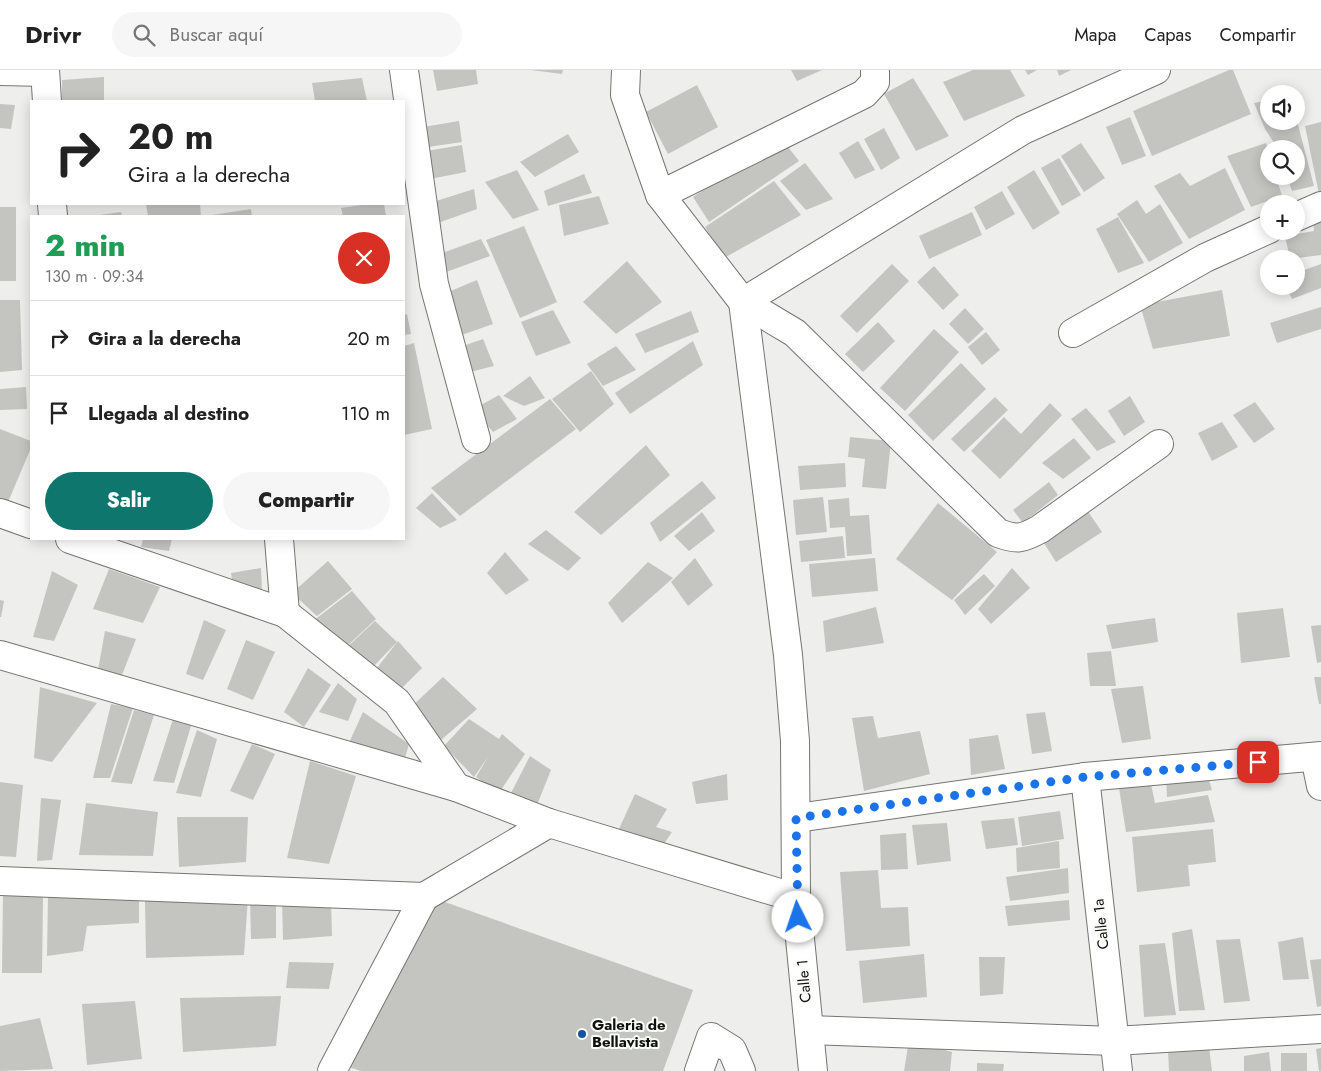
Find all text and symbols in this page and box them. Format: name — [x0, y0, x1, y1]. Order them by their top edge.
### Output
search box — [112, 12, 462, 57]
text: Drivr — [25, 17, 82, 52]
icon: search — [130, 21, 158, 49]
text: Buscar aquí — [170, 21, 263, 48]
text: Mapa — [1074, 22, 1116, 48]
text: Capas — [1144, 22, 1192, 48]
text: Compartir — [1220, 22, 1296, 48]
map controls — [1260, 85, 1305, 295]
button: sound — [1260, 85, 1305, 130]
text: 20 m — [128, 112, 213, 162]
icon: right — [45, 120, 110, 185]
button: search — [1260, 140, 1305, 185]
text: Gira a la derecha — [128, 158, 290, 190]
button: + — [1260, 195, 1305, 240]
text: 2 min — [45, 224, 126, 267]
button: close — [338, 232, 390, 284]
button: − — [1260, 250, 1305, 295]
text: 130 m · 09:34 — [45, 265, 144, 288]
icon: right — [45, 324, 73, 352]
text: Gira a la derecha — [88, 325, 241, 352]
text: 20 m — [347, 325, 390, 352]
icon: arrive — [45, 399, 73, 427]
text: Llegada al destino — [88, 400, 249, 427]
text: 110 m — [341, 400, 390, 427]
button: Salir — [45, 472, 213, 530]
button: Compartir — [223, 472, 390, 530]
pin — [1237, 741, 1279, 783]
icon: arrive — [1244, 748, 1272, 776]
position arrow — [771, 890, 823, 942]
street label: Calle 1a — [1087, 898, 1115, 950]
street label: Calle 1 — [791, 958, 817, 1004]
place label: Galeria de Bellavista — [592, 1014, 666, 1053]
marker: Galeria de Bellavista — [576, 1028, 588, 1040]

